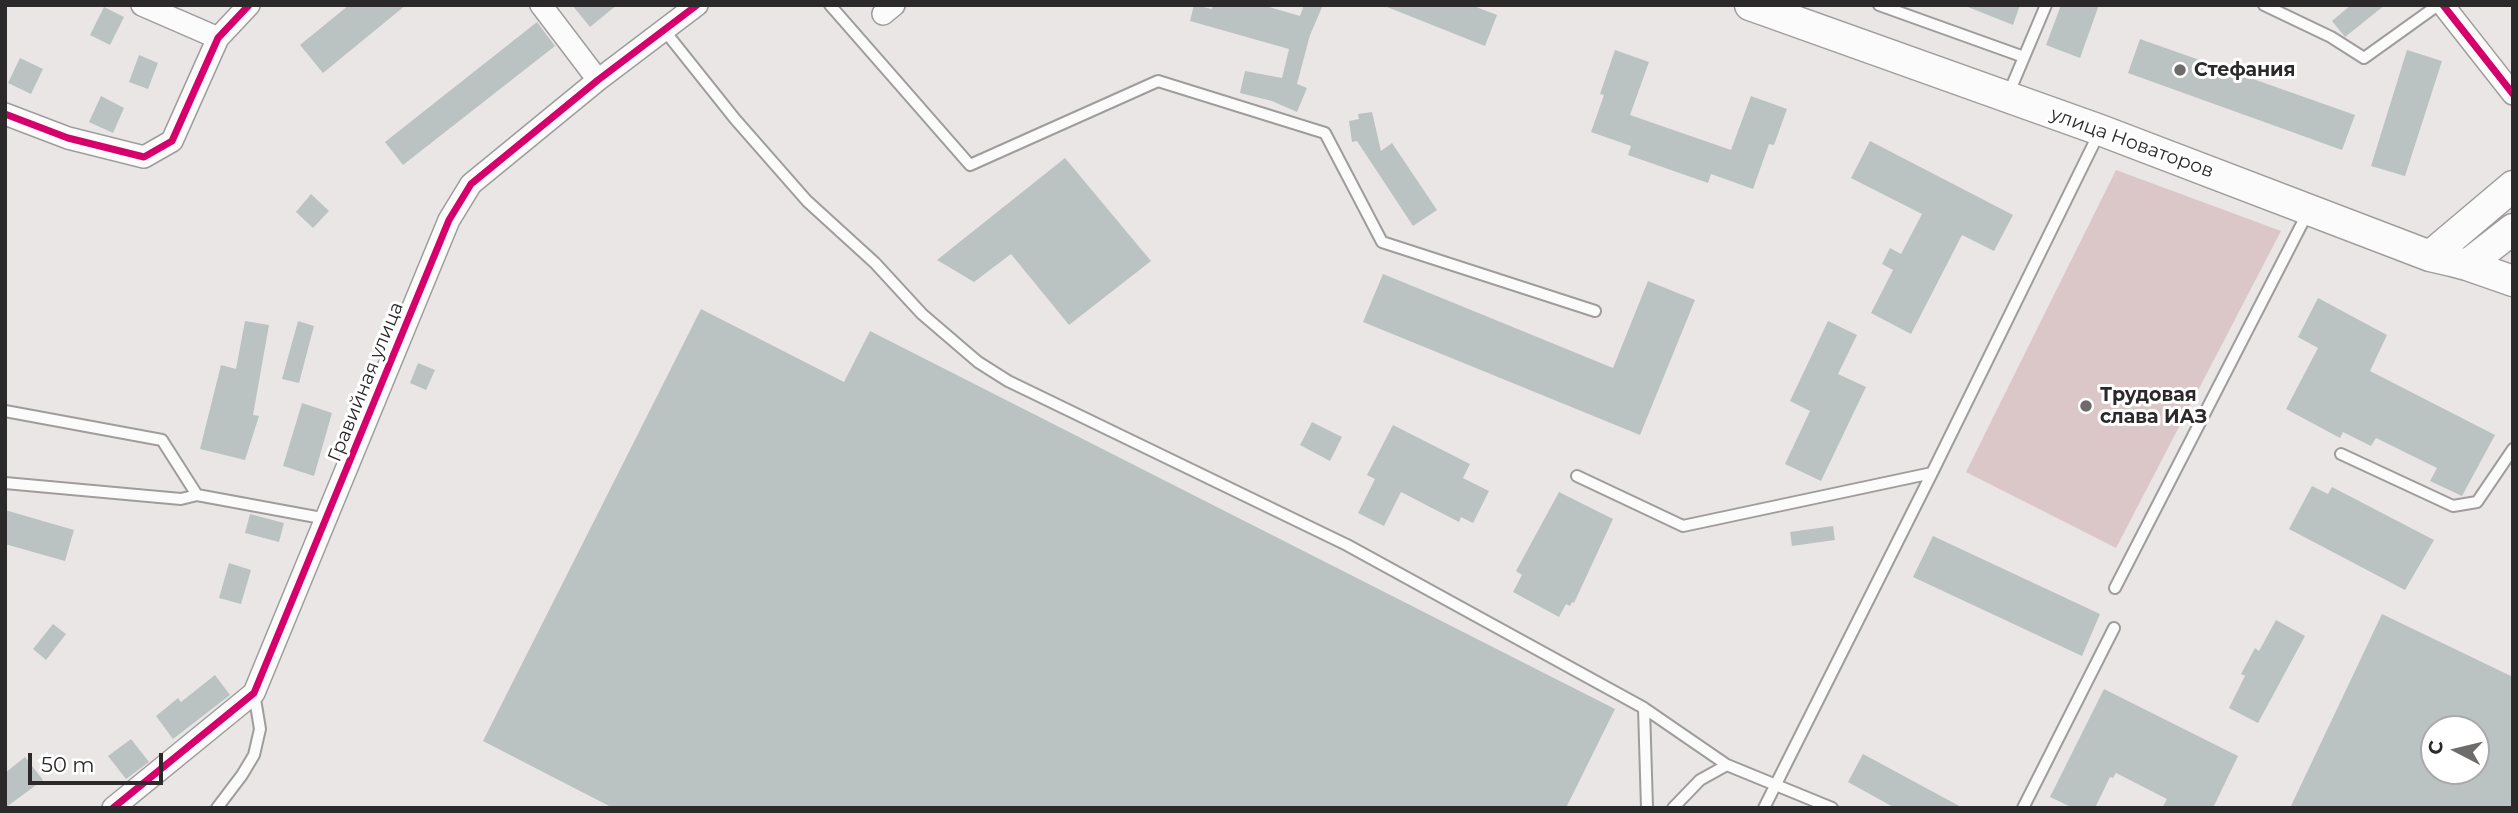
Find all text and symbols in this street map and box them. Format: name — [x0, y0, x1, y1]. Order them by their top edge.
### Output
place label: Стефания — [2194, 59, 2296, 81]
marker: Стефания — [2172, 62, 2188, 78]
street label: улица Новаторов — [2047, 103, 2217, 183]
street label: Гравийная улица — [324, 299, 408, 465]
place label: Трудовая слава ИАЗ — [2100, 384, 2207, 428]
marker: Трудовая слава ИАЗ — [2078, 398, 2094, 414]
north arrow — [2420, 715, 2490, 785]
text: С — [2423, 739, 2448, 756]
scale bar — [32, 740, 166, 784]
text: 50 m — [41, 752, 95, 777]

